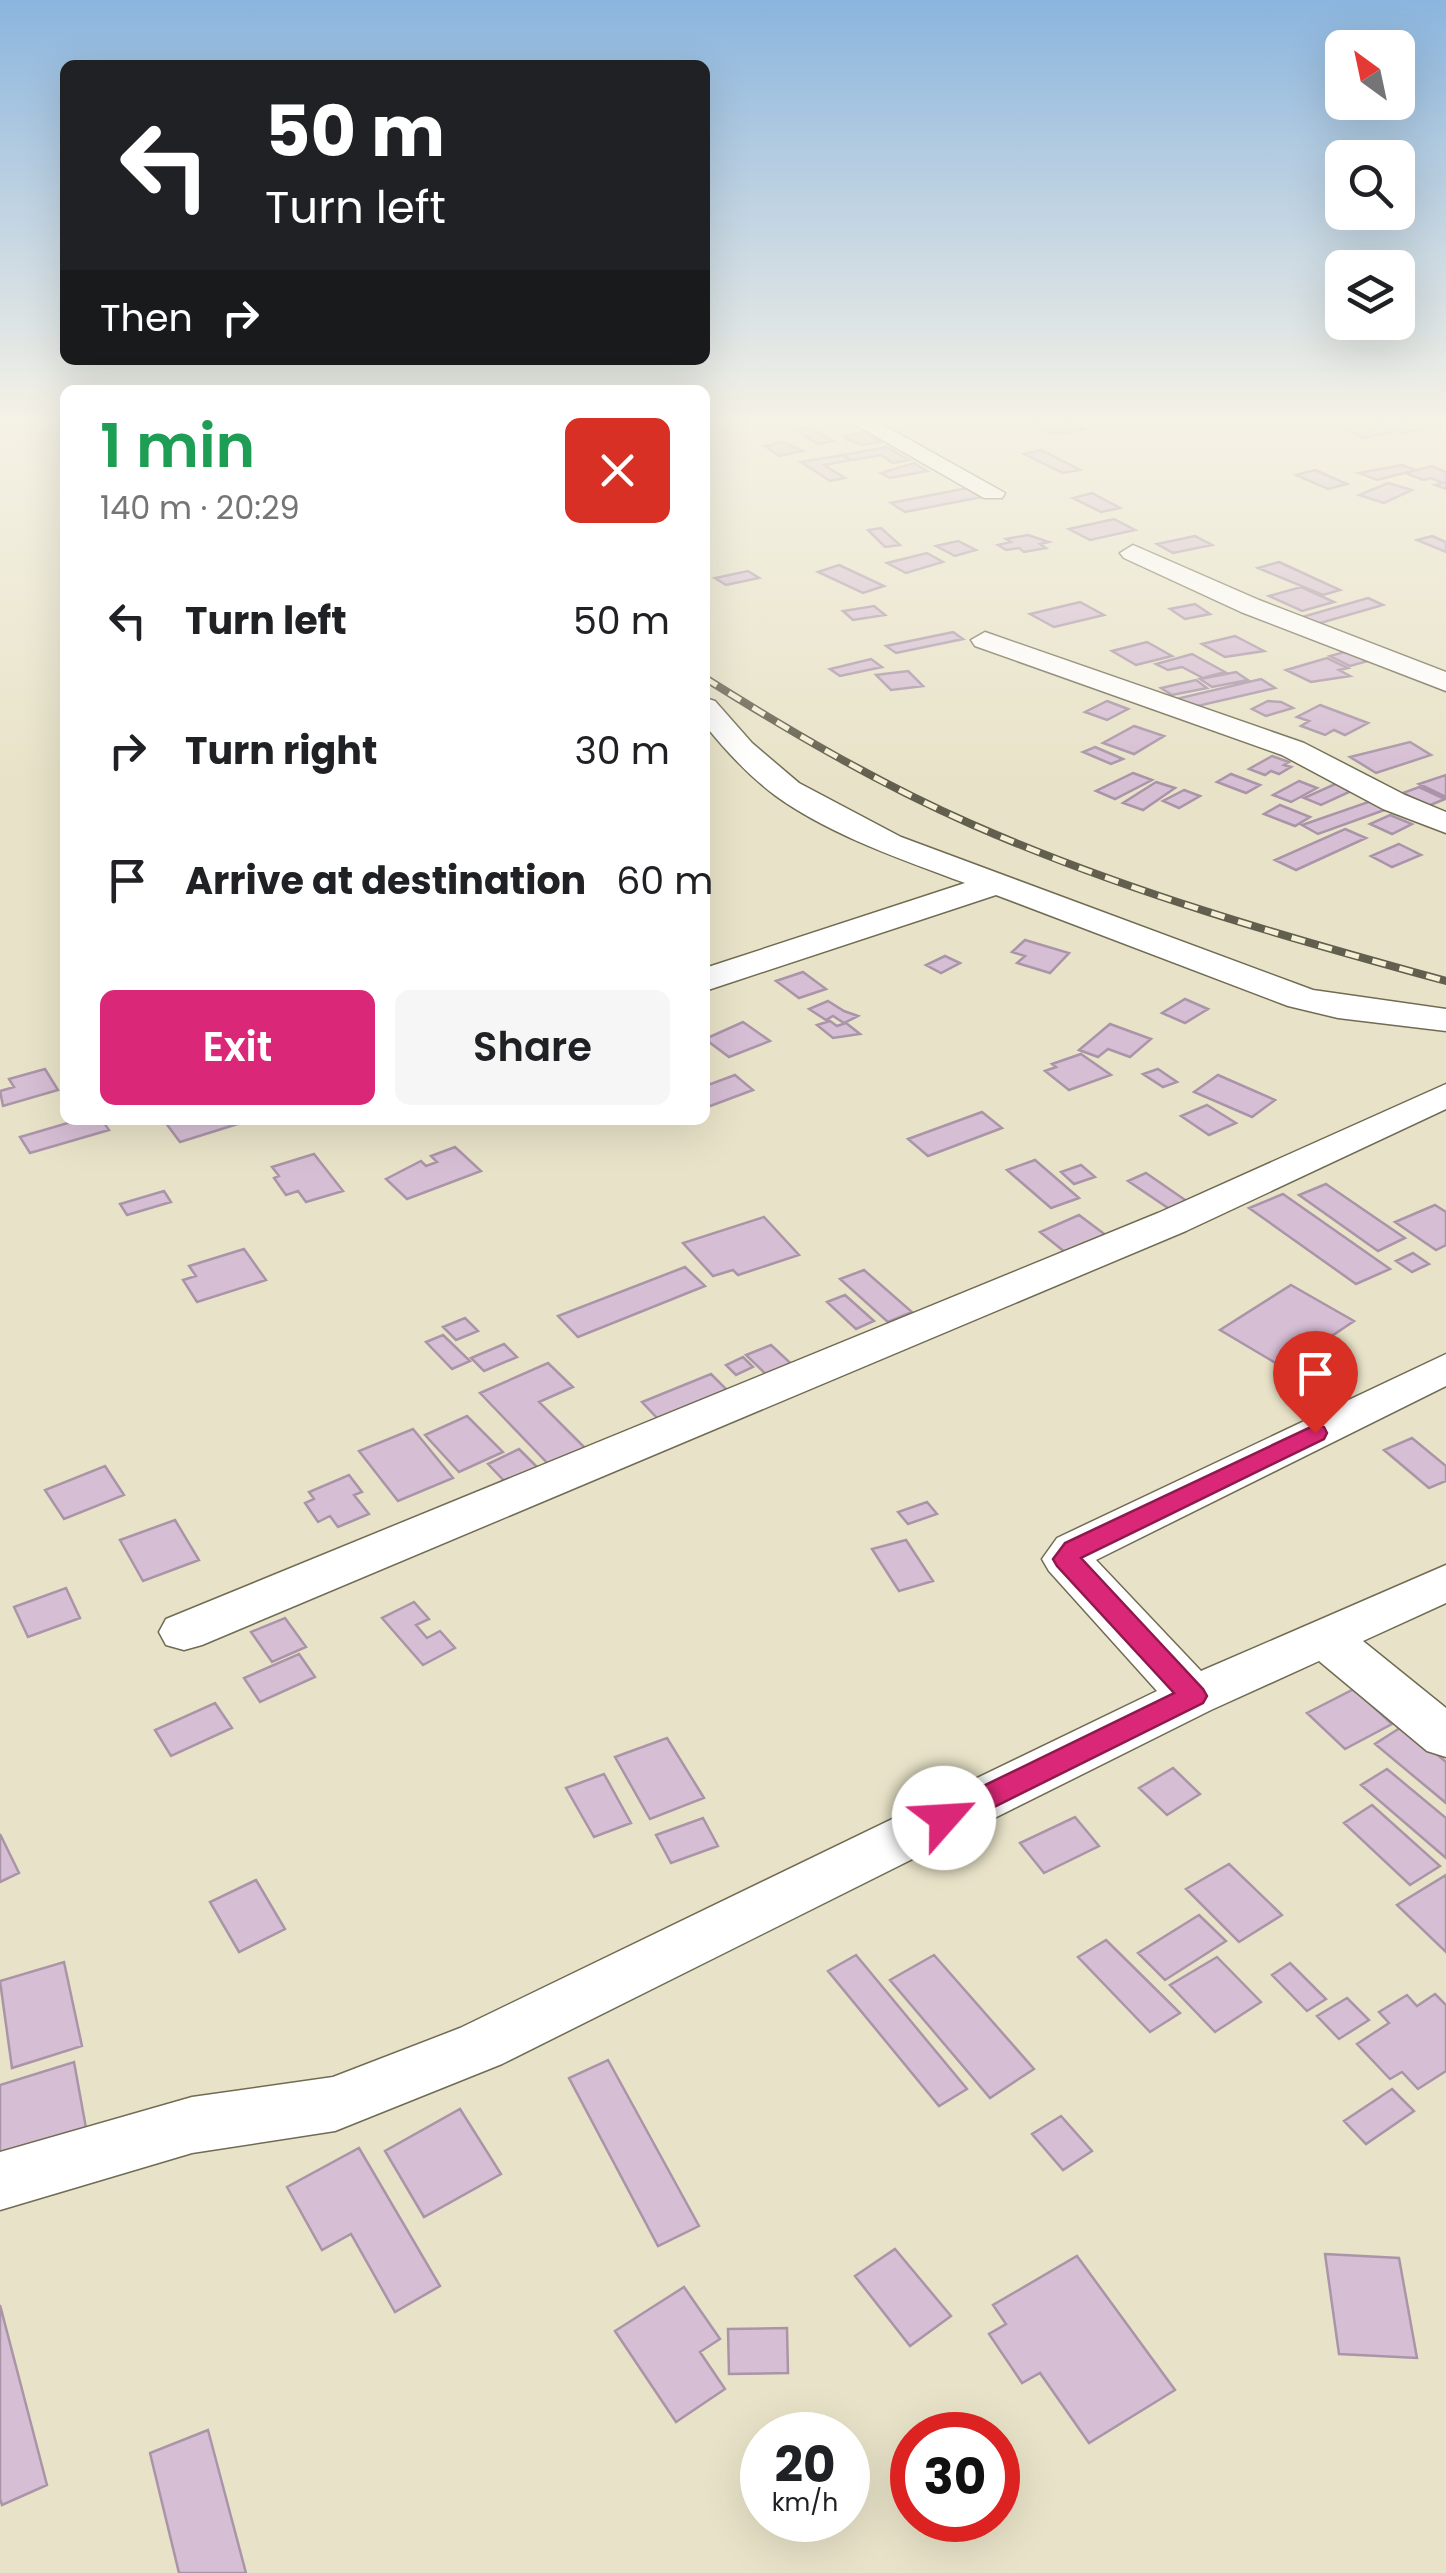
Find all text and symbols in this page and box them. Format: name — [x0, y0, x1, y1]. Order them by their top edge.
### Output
north arrow — [1325, 30, 1415, 120]
map controls — [1325, 30, 1415, 340]
text: 50 m — [265, 82, 445, 181]
icon: left — [100, 100, 230, 230]
button: search — [1325, 140, 1415, 230]
text: Turn left — [265, 176, 446, 239]
button: layers — [1325, 250, 1415, 340]
icon: right — [213, 290, 268, 345]
text: Then — [100, 291, 193, 344]
text: 1 min — [100, 404, 255, 488]
button: close — [565, 418, 670, 523]
text: 140 m · 20:29 — [100, 485, 300, 530]
icon: left — [100, 593, 155, 648]
text: Turn left — [185, 594, 347, 647]
text: 50 m — [573, 594, 670, 647]
icon: right — [100, 723, 155, 778]
text: Turn right — [185, 724, 377, 777]
text: 30 m — [574, 724, 670, 777]
icon: arrive — [100, 853, 155, 908]
text: Arrive at destination — [185, 854, 586, 907]
text: 60 m — [616, 854, 714, 907]
button: Exit — [100, 990, 375, 1105]
button: Share — [395, 990, 670, 1105]
pin — [1273, 1331, 1358, 1434]
icon: arrive — [1288, 1346, 1343, 1401]
position arrow — [892, 1766, 996, 1870]
speed limit sign: 30 — [890, 2412, 1020, 2542]
text: 20 — [774, 2429, 836, 2500]
text: km/h — [772, 2485, 838, 2520]

